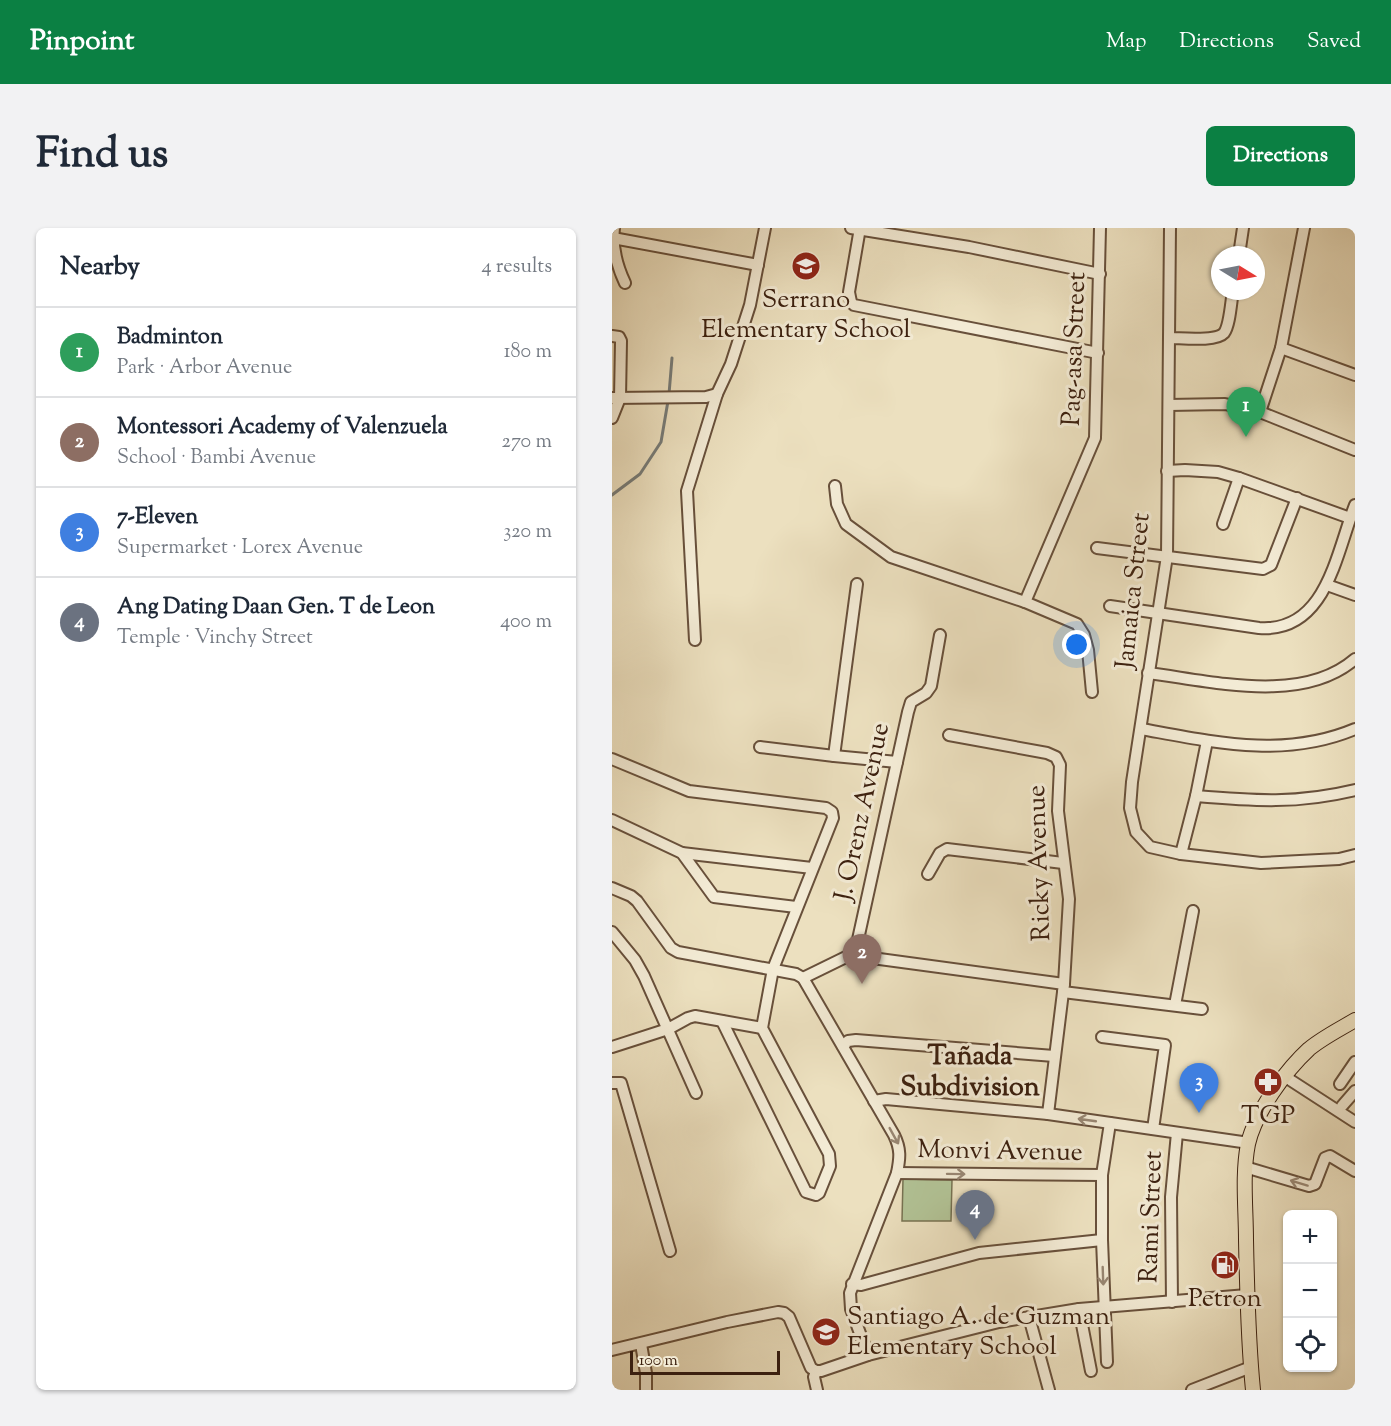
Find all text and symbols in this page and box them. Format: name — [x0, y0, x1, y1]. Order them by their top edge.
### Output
text: Pinpoint — [30, 22, 134, 62]
text: Map — [1106, 27, 1146, 57]
text: Directions — [1179, 27, 1274, 57]
text: Saved — [1307, 27, 1361, 57]
text: Find us — [36, 126, 168, 186]
button: Directions — [1206, 126, 1355, 186]
north arrow — [1211, 246, 1265, 300]
text: Nearby — [60, 249, 140, 286]
school or university icon: Serrano Elementary School — [790, 250, 822, 282]
text: 4 results — [481, 253, 552, 282]
street label: Pag-asa Street — [1054, 271, 1096, 427]
place label: Serrano Elementary School — [701, 282, 911, 349]
text: Badminton — [117, 322, 223, 354]
text: 1 — [76, 338, 83, 367]
text: 180 m — [504, 338, 552, 367]
text: Park · Arbor Avenue — [117, 354, 292, 383]
pin: 1 — [1226, 388, 1266, 437]
text: Montessori Academy of Valenzuela — [117, 412, 448, 444]
text: 2 — [75, 428, 84, 457]
text: 270 m — [502, 428, 552, 457]
text: School · Bambi Avenue — [117, 444, 316, 473]
text: 7-Eleven — [117, 502, 198, 534]
street label: Jamaica Street — [1107, 511, 1161, 673]
text: 3 — [75, 518, 84, 547]
text: 320 m — [503, 518, 552, 547]
text: Supermarket · Lorex Avenue — [117, 534, 363, 563]
text: Ang Dating Daan Gen. T de Leon — [117, 592, 435, 624]
text: 4 — [74, 608, 85, 637]
text: 400 m — [500, 608, 552, 637]
text: Temple · Vinchy Street — [117, 624, 313, 653]
your location — [1062, 630, 1091, 659]
street label: J. Orenz Avenue — [826, 719, 900, 906]
street label: Ricky Avenue — [1019, 784, 1061, 942]
pin: 2 — [842, 934, 882, 984]
district label: Tañada Subdivision — [900, 1038, 1040, 1108]
pin: 3 — [1180, 1064, 1218, 1113]
pharmacy icon: TGP — [1252, 1066, 1284, 1098]
place label: TGP — [1241, 1098, 1295, 1135]
one-way arrow — [1077, 1114, 1097, 1125]
one-way arrow — [889, 1126, 900, 1144]
street label: Monvi Avenue — [917, 1132, 1083, 1172]
street label: Rami Street — [1131, 1150, 1173, 1284]
one-way arrow — [945, 1168, 965, 1180]
one-way arrow — [1290, 1177, 1309, 1188]
pin: 4 — [956, 1190, 994, 1240]
map controls — [1283, 1210, 1337, 1372]
button: + — [1283, 1210, 1337, 1264]
fuel station icon: Petron — [1209, 1249, 1241, 1281]
button: − — [1283, 1264, 1337, 1318]
one-way arrow — [1097, 1265, 1108, 1285]
place label: Petron — [1188, 1281, 1262, 1318]
place label: Santiago A. de Guzman Elementary School — [847, 1299, 1110, 1366]
school or university icon: Santiago A. de Guzman Elementary School — [810, 1316, 842, 1348]
button: locate — [1283, 1318, 1337, 1372]
scale bar — [630, 1348, 780, 1376]
text: 100 m — [639, 1350, 678, 1373]

